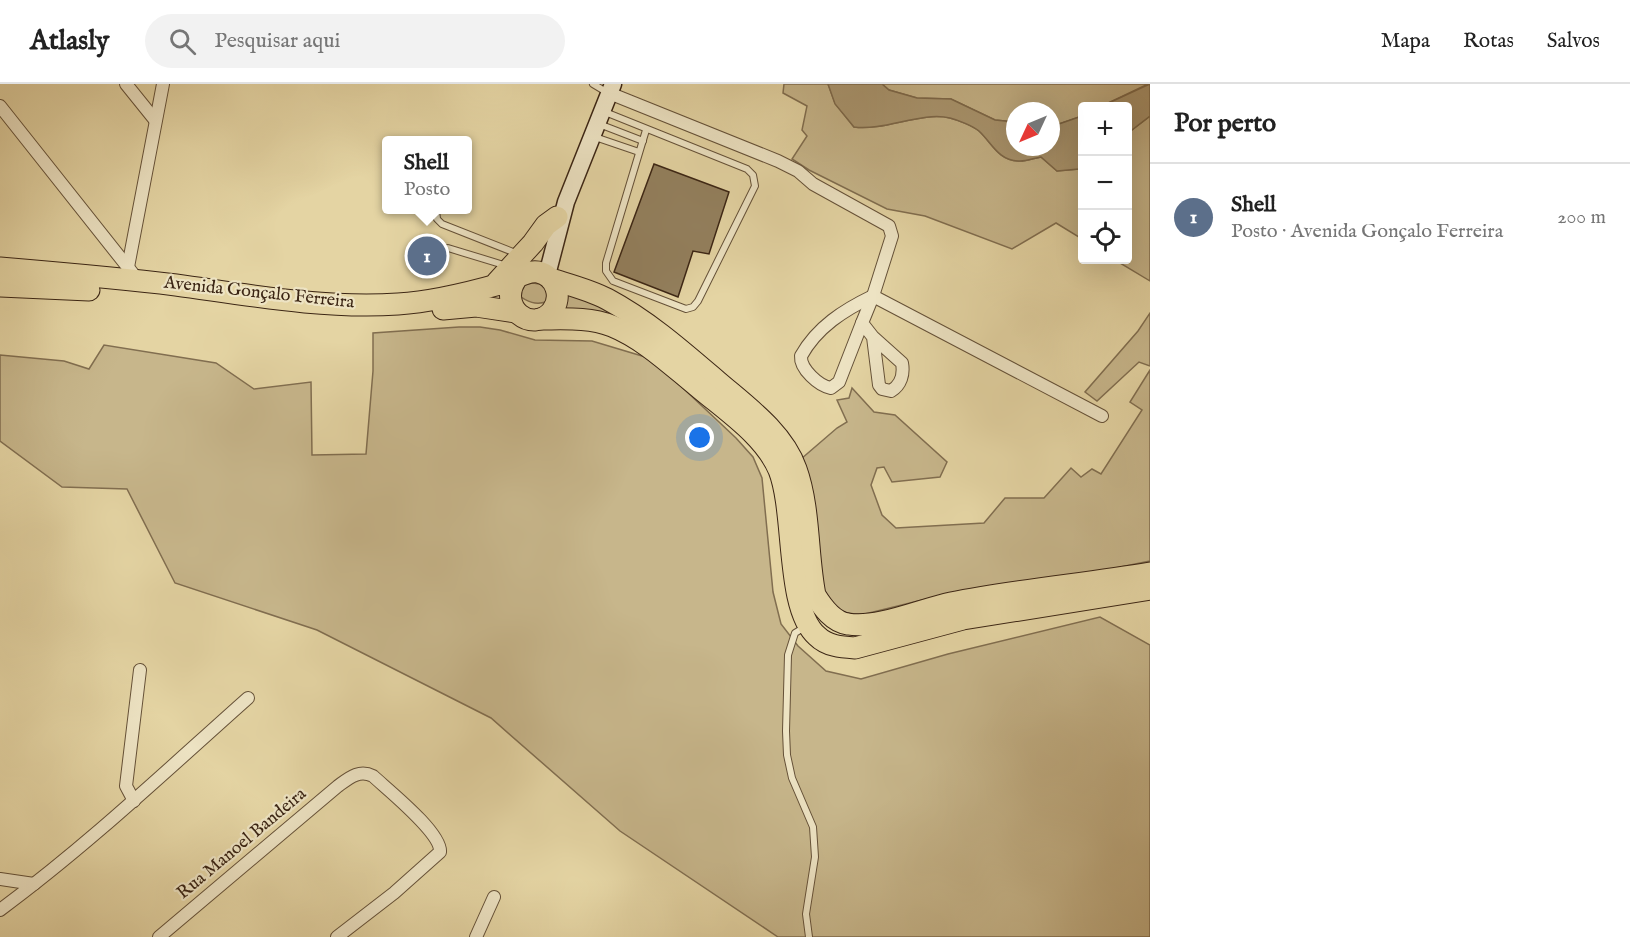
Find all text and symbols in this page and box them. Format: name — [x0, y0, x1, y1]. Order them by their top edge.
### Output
search box — [145, 14, 565, 68]
text: Atlasly — [30, 24, 109, 59]
icon: search — [166, 25, 199, 58]
text: Pesquisar aqui — [214, 27, 341, 55]
text: Mapa — [1381, 28, 1430, 55]
text: Rotas — [1463, 28, 1514, 55]
text: Salvos — [1547, 28, 1600, 55]
north arrow — [1006, 102, 1060, 156]
map controls — [1078, 102, 1132, 264]
button: + — [1078, 102, 1132, 156]
text: Por perto — [1174, 107, 1276, 140]
popup — [382, 136, 472, 214]
text: Shell — [404, 149, 449, 177]
button: − — [1078, 156, 1132, 210]
text: Posto — [404, 177, 450, 202]
text: Shell — [1231, 191, 1276, 219]
text: 1 — [1190, 205, 1197, 230]
text: 200 m — [1557, 205, 1606, 230]
button: locate — [1078, 210, 1132, 264]
text: Posto · Avenida Gonçalo Ferreira — [1231, 219, 1503, 244]
pin: 1 — [408, 234, 446, 279]
street label: Avenida Gonçalo Ferreira — [162, 271, 356, 314]
your location — [685, 423, 714, 452]
street label: Rua Manoel Bandeira — [173, 783, 312, 905]

